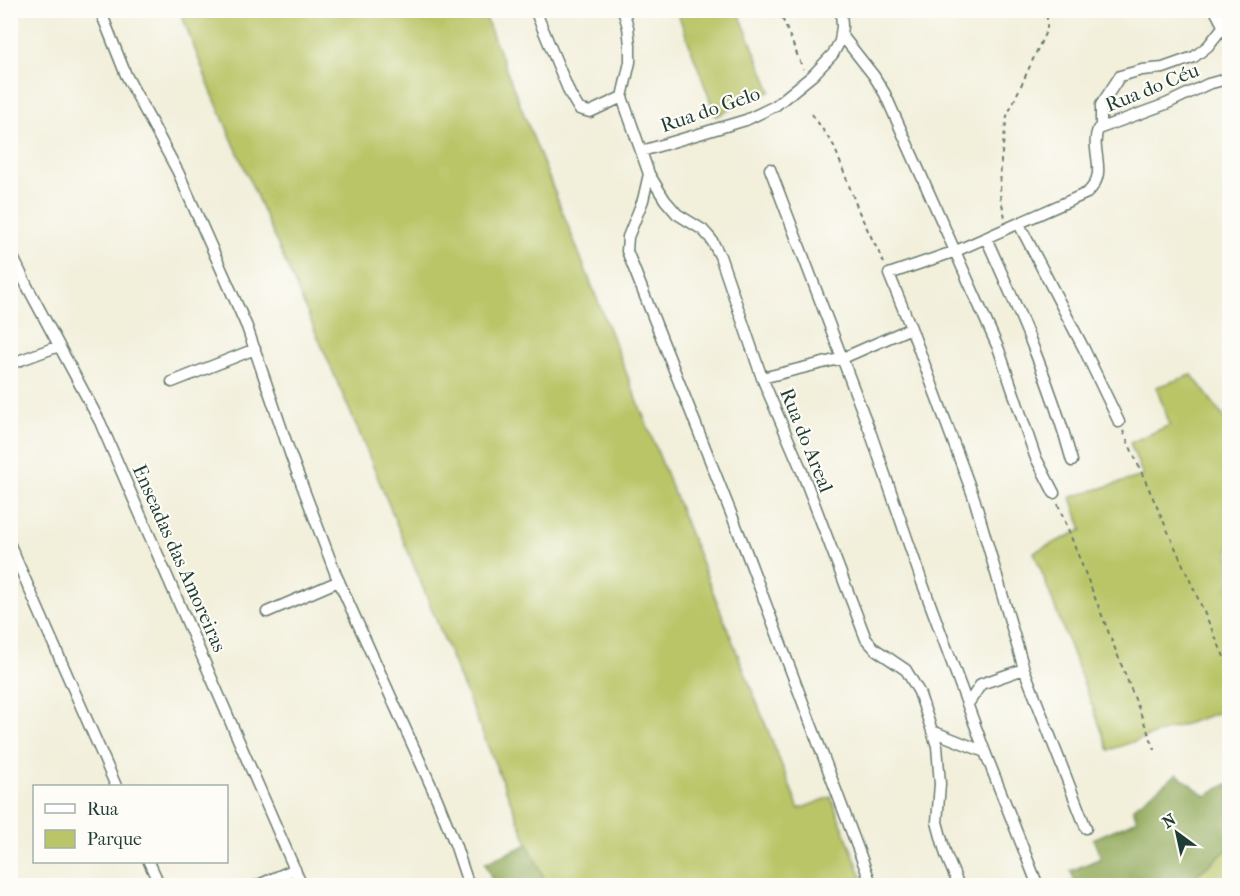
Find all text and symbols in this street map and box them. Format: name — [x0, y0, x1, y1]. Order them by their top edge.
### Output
street label: Rua do Céu — [1102, 58, 1203, 117]
street label: Rua do Gelo — [657, 82, 763, 137]
street label: Rua do Areal — [775, 385, 838, 496]
street label: Enseadas das Amoreiras — [128, 461, 231, 656]
legend — [33, 785, 228, 863]
text: Rua — [87, 799, 119, 820]
north arrow — [1147, 803, 1207, 863]
text: N — [1159, 809, 1180, 832]
text: Parque — [87, 829, 142, 850]

